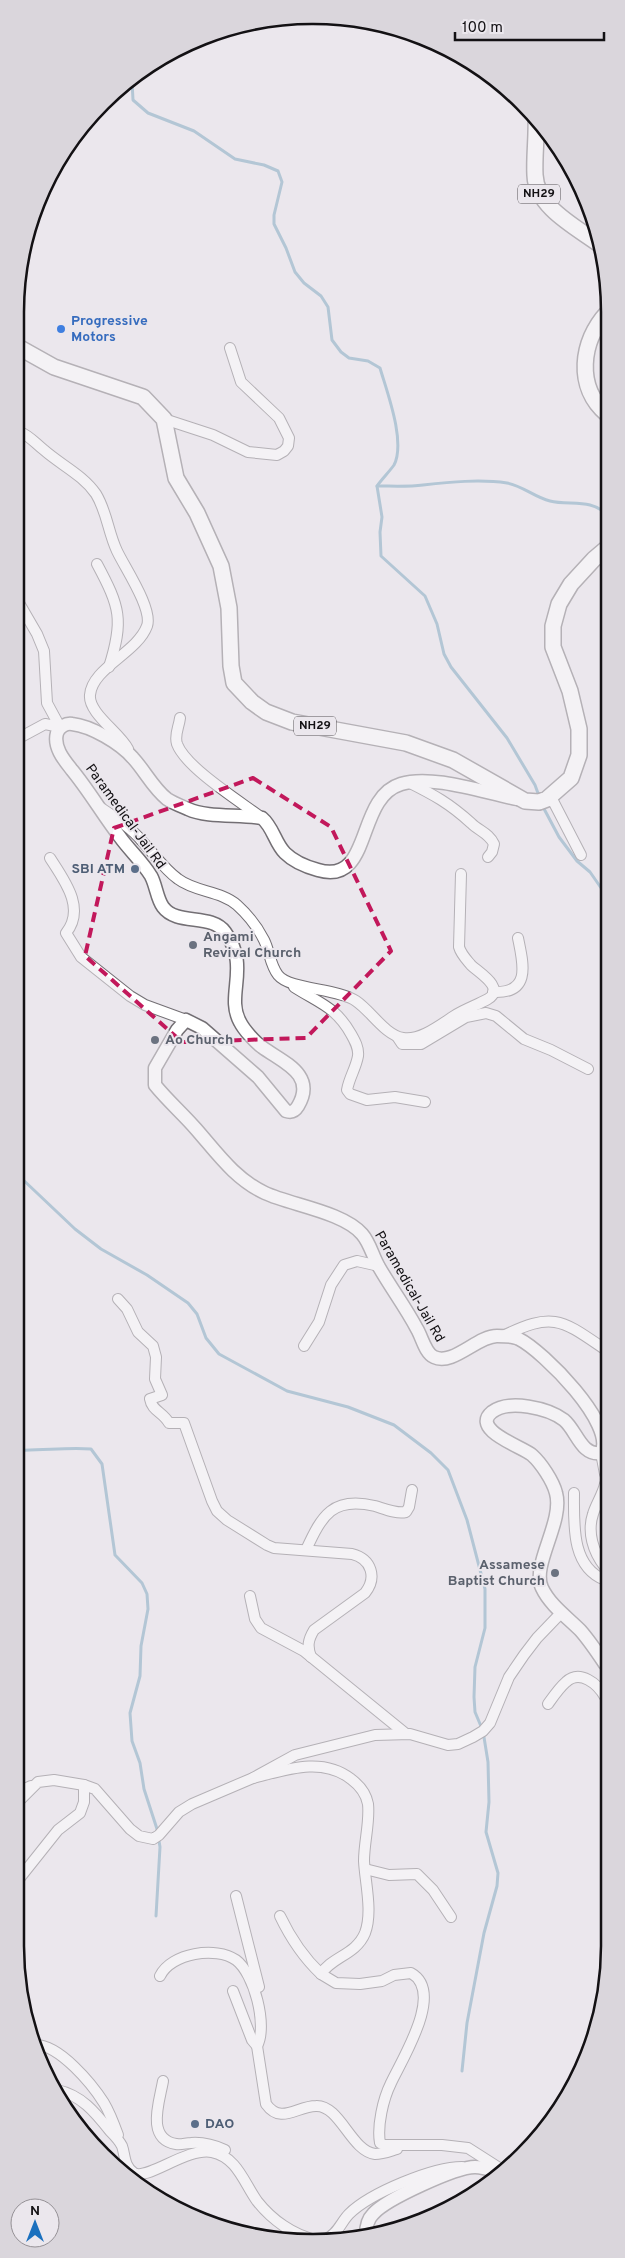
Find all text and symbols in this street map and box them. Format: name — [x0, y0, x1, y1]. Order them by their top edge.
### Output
scale bar — [455, 10, 604, 42]
text: 100 m — [462, 19, 503, 38]
road number: NH29 — [518, 184, 560, 203]
place label: Progressive Motors — [71, 313, 148, 346]
marker: Progressive Motors — [55, 323, 67, 335]
road number: NH29 — [294, 716, 336, 736]
street label: Paramedical-Jail Rd — [81, 761, 169, 873]
place label: SBI ATM — [71, 861, 125, 878]
marker: SBI ATM — [129, 863, 141, 875]
place label: Angami Revival Church — [203, 929, 301, 962]
marker: Angami Revival Church — [187, 939, 199, 951]
place label: Ao Church — [165, 1032, 233, 1049]
marker: Ao Church — [149, 1034, 161, 1046]
street label: Paramedical-Jail Rd — [370, 1228, 448, 1346]
place label: Assamese Baptist Church — [448, 1557, 545, 1590]
marker: Assamese Baptist Church — [549, 1567, 561, 1579]
place label: DAO — [205, 2116, 234, 2133]
marker: DAO — [189, 2118, 201, 2130]
north arrow — [10, 2198, 60, 2248]
text: N — [30, 2203, 40, 2220]

